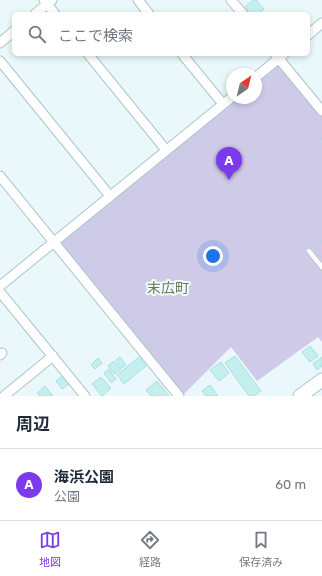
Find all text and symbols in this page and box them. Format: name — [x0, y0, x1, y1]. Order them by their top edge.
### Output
search box — [12, 12, 310, 56]
icon: search — [26, 23, 48, 45]
text: ここで検索 — [58, 27, 133, 45]
north arrow — [226, 68, 262, 104]
pin: A — [216, 147, 242, 180]
your location — [203, 246, 223, 266]
district label: 末広町 — [147, 280, 189, 297]
text: 周辺 — [16, 414, 50, 434]
text: 海浜公園 — [54, 468, 114, 486]
text: A — [24, 477, 34, 492]
text: 60 m — [275, 477, 306, 492]
text: 公園 — [54, 489, 80, 504]
tab: 地図 — [39, 529, 61, 569]
tab: 経路 — [139, 529, 161, 569]
tab: 保存済み — [239, 529, 283, 569]

